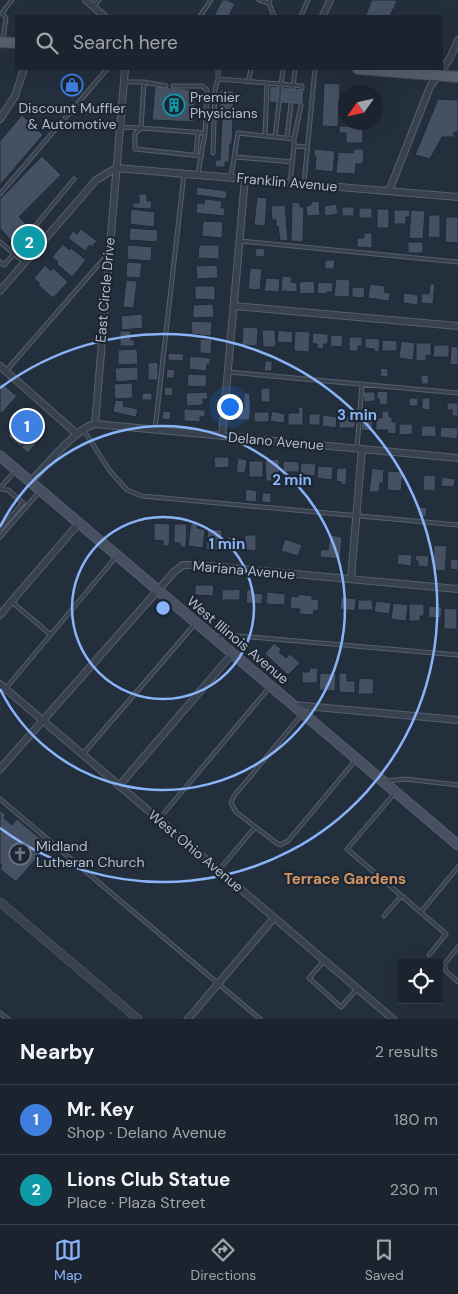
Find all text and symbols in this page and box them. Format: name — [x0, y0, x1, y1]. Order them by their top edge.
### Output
search box — [15, 15, 443, 70]
icon: search — [33, 29, 61, 57]
text: Search here — [73, 30, 178, 55]
shop icon: Discount Muffler & Automotive — [60, 73, 84, 97]
north arrow — [338, 85, 383, 130]
place label: Premier Physicians — [190, 88, 258, 122]
building icon: Premier Physicians — [162, 93, 186, 117]
place label: Discount Muffler & Automotive — [18, 99, 126, 133]
street label: Franklin Avenue — [236, 169, 338, 195]
pin: 2 — [13, 223, 45, 261]
street label: East Circle Drive — [91, 237, 119, 343]
your location — [217, 394, 243, 420]
text: 3 min — [337, 405, 377, 425]
pin: 1 — [11, 407, 43, 445]
street label: Delano Avenue — [227, 428, 325, 454]
text: 2 min — [272, 470, 312, 490]
text: 1 min — [209, 534, 245, 554]
street label: Mariana Avenue — [192, 557, 296, 583]
street label: West Illinois Avenue — [183, 592, 293, 688]
centre of rings — [154, 599, 172, 617]
street label: West Ohio Avenue — [145, 806, 247, 896]
place label: Midland Lutheran Church — [36, 837, 145, 871]
church icon: Midland Lutheran Church — [8, 842, 32, 866]
district label: Terrace Gardens — [284, 869, 406, 889]
map controls — [398, 959, 443, 1004]
button: locate — [398, 959, 443, 1004]
text: Nearby — [20, 1038, 94, 1066]
text: 2 results — [375, 1041, 438, 1062]
text: Mr. Key — [67, 1097, 134, 1122]
text: 1 — [33, 1109, 39, 1130]
text: 180 m — [394, 1109, 438, 1130]
text: Shop · Delano Avenue — [67, 1122, 226, 1143]
text: Lions Club Statue — [67, 1167, 231, 1192]
text: 2 — [31, 1179, 41, 1200]
text: 230 m — [390, 1179, 438, 1200]
text: Place · Plaza Street — [67, 1192, 206, 1213]
tab: Map — [54, 1236, 82, 1284]
tab: Directions — [191, 1236, 256, 1284]
tab: Saved — [365, 1236, 404, 1284]

